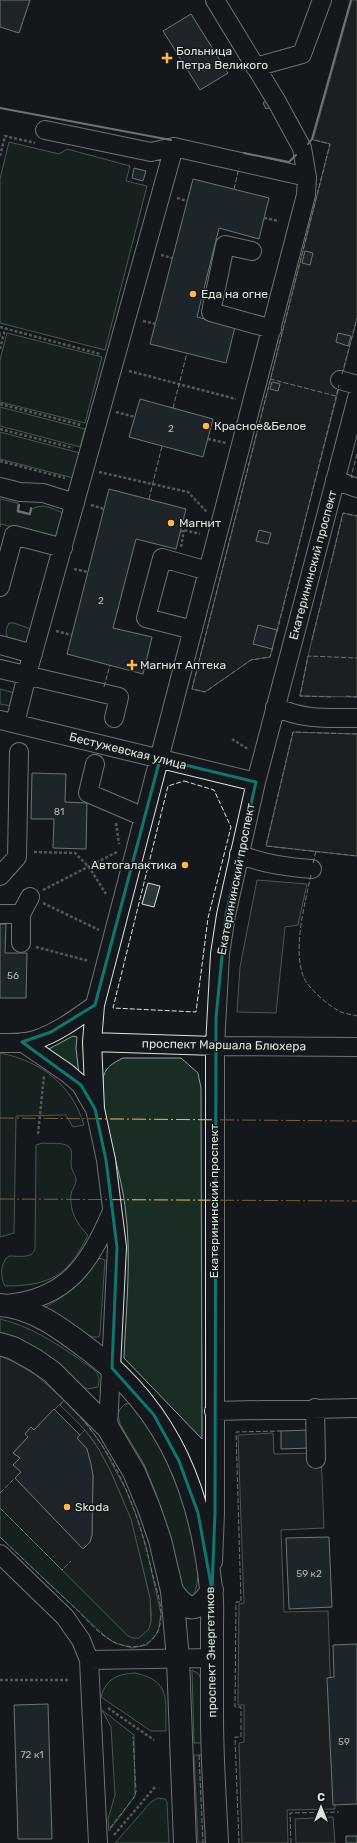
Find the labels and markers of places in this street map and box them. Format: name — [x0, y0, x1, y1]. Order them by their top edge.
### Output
place label: Больница Петра Великого — [176, 44, 268, 72]
marker: Больница Петра Великого — [161, 52, 173, 64]
place label: Еда на огне — [201, 287, 268, 301]
marker: Еда на огне — [188, 289, 198, 299]
place label: Красное&Белое — [214, 419, 307, 433]
marker: Красное&Белое — [201, 421, 211, 431]
place label: Магнит — [179, 516, 221, 530]
marker: Магнит — [166, 518, 176, 528]
place label: Магнит Аптека — [140, 658, 226, 672]
marker: Магнит Аптека — [127, 660, 137, 670]
place label: Автогалактика — [91, 858, 177, 872]
marker: Автогалактика — [180, 860, 190, 870]
place label: Skoda — [75, 1500, 109, 1514]
marker: Skoda — [62, 1502, 72, 1512]

